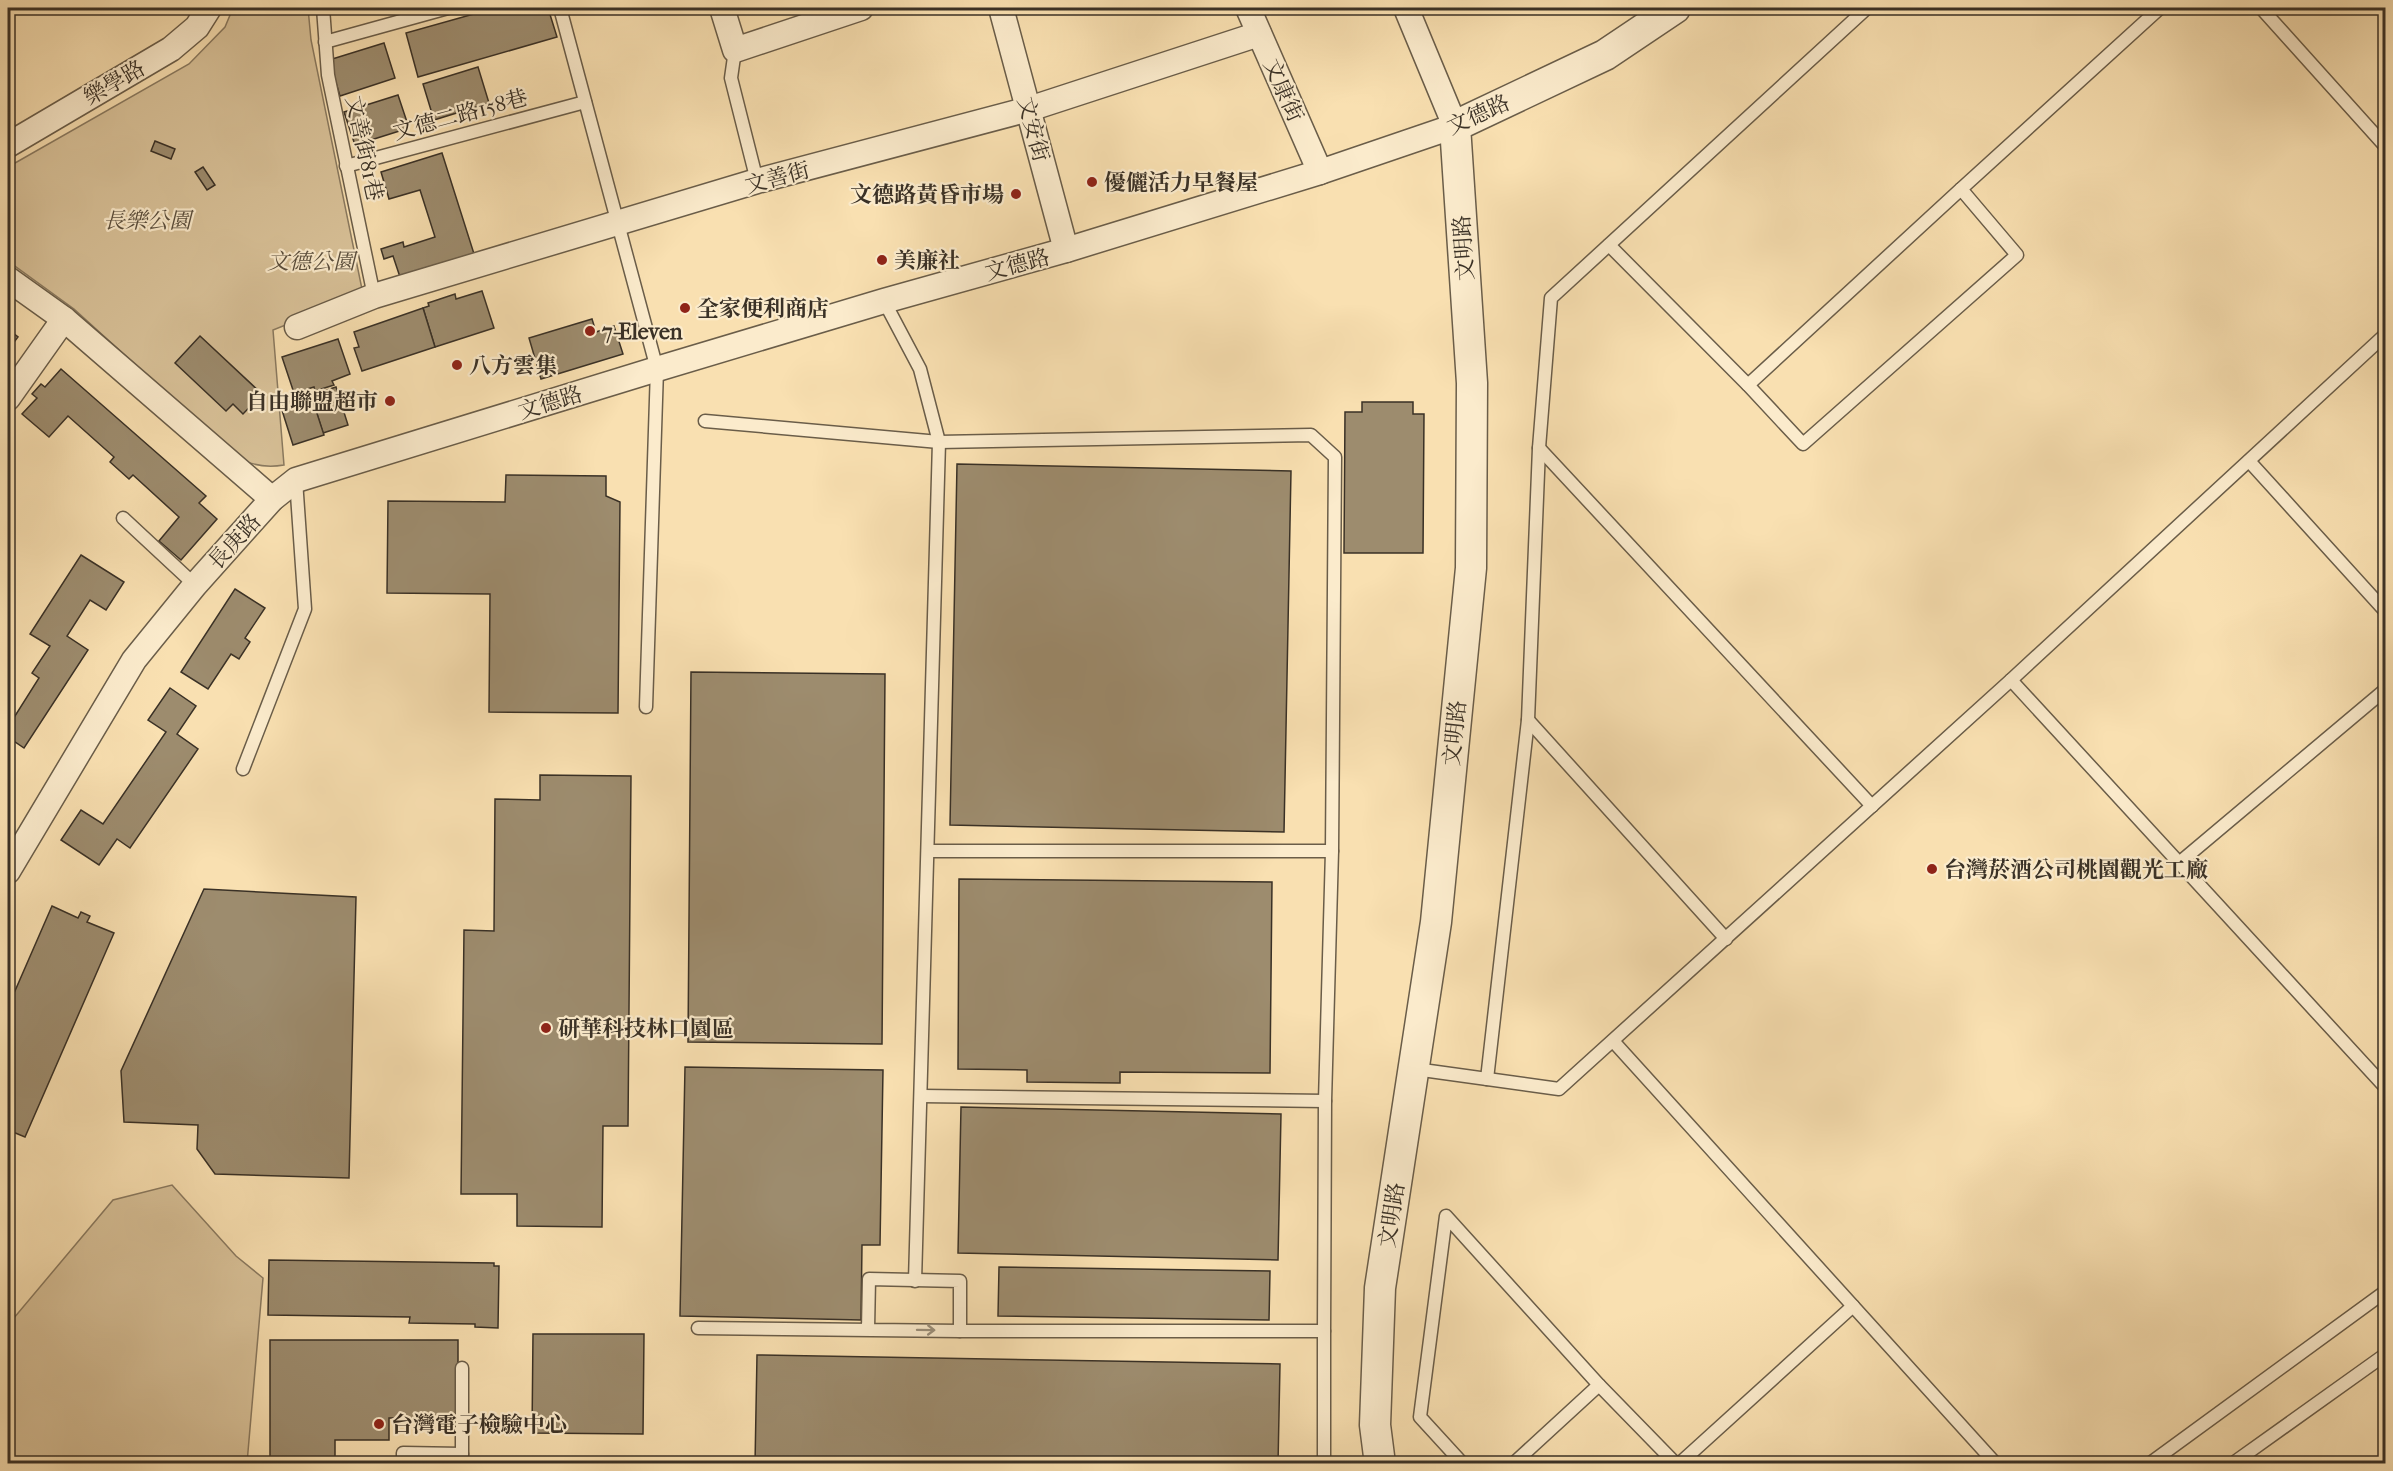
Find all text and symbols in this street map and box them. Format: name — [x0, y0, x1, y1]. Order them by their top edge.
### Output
street label: 樂學路 — [79, 55, 150, 111]
street label: 文康街 — [1258, 55, 1308, 126]
street label: 文德二路158巷 — [390, 85, 530, 145]
street label: 文德路 — [1443, 90, 1514, 140]
street label: 文善街81巷 — [340, 93, 388, 203]
street label: 文安街 — [1012, 94, 1054, 165]
street label: 文善街 — [742, 157, 813, 199]
place label: 優儷活力早餐屋 — [1104, 170, 1258, 196]
marker: 優儷活力早餐屋 — [1085, 175, 1099, 189]
place label: 文德路黃昏市場 — [850, 182, 1004, 208]
marker: 文德路黃昏市場 — [1009, 187, 1023, 201]
park label: 長樂公園 — [103, 208, 194, 234]
street label: 文明路 — [1449, 214, 1479, 282]
street label: 文德路 — [982, 244, 1053, 286]
place label: 美廉社 — [894, 248, 960, 274]
park label: 文德公園 — [267, 249, 358, 275]
marker: 美廉社 — [875, 253, 889, 267]
place label: 全家便利商店 — [697, 296, 829, 322]
marker: 全家便利商店 — [678, 301, 692, 315]
place label: 7-Eleven — [601, 319, 683, 345]
marker: 7-Eleven — [583, 324, 597, 338]
place label: 八方雲集 — [469, 353, 557, 379]
marker: 八方雲集 — [450, 358, 464, 372]
street label: 文德路 — [515, 381, 586, 425]
place label: 自由聯盟超市 — [246, 389, 378, 415]
marker: 自由聯盟超市 — [383, 394, 397, 408]
street label: 長庚路 — [203, 508, 266, 575]
street label: 文明路 — [1439, 699, 1471, 767]
place label: 台灣菸酒公司桃園觀光工廠 — [1944, 857, 2208, 883]
marker: 台灣菸酒公司桃園觀光工廠 — [1925, 862, 1939, 876]
place label: 研華科技林口園區 — [558, 1016, 734, 1042]
marker: 研華科技林口園區 — [539, 1021, 553, 1035]
street label: 文明路 — [1374, 1181, 1410, 1250]
one-way arrow — [916, 1324, 936, 1336]
place label: 台灣電子檢驗中心 — [391, 1412, 567, 1438]
marker: 台灣電子檢驗中心 — [372, 1417, 386, 1431]

